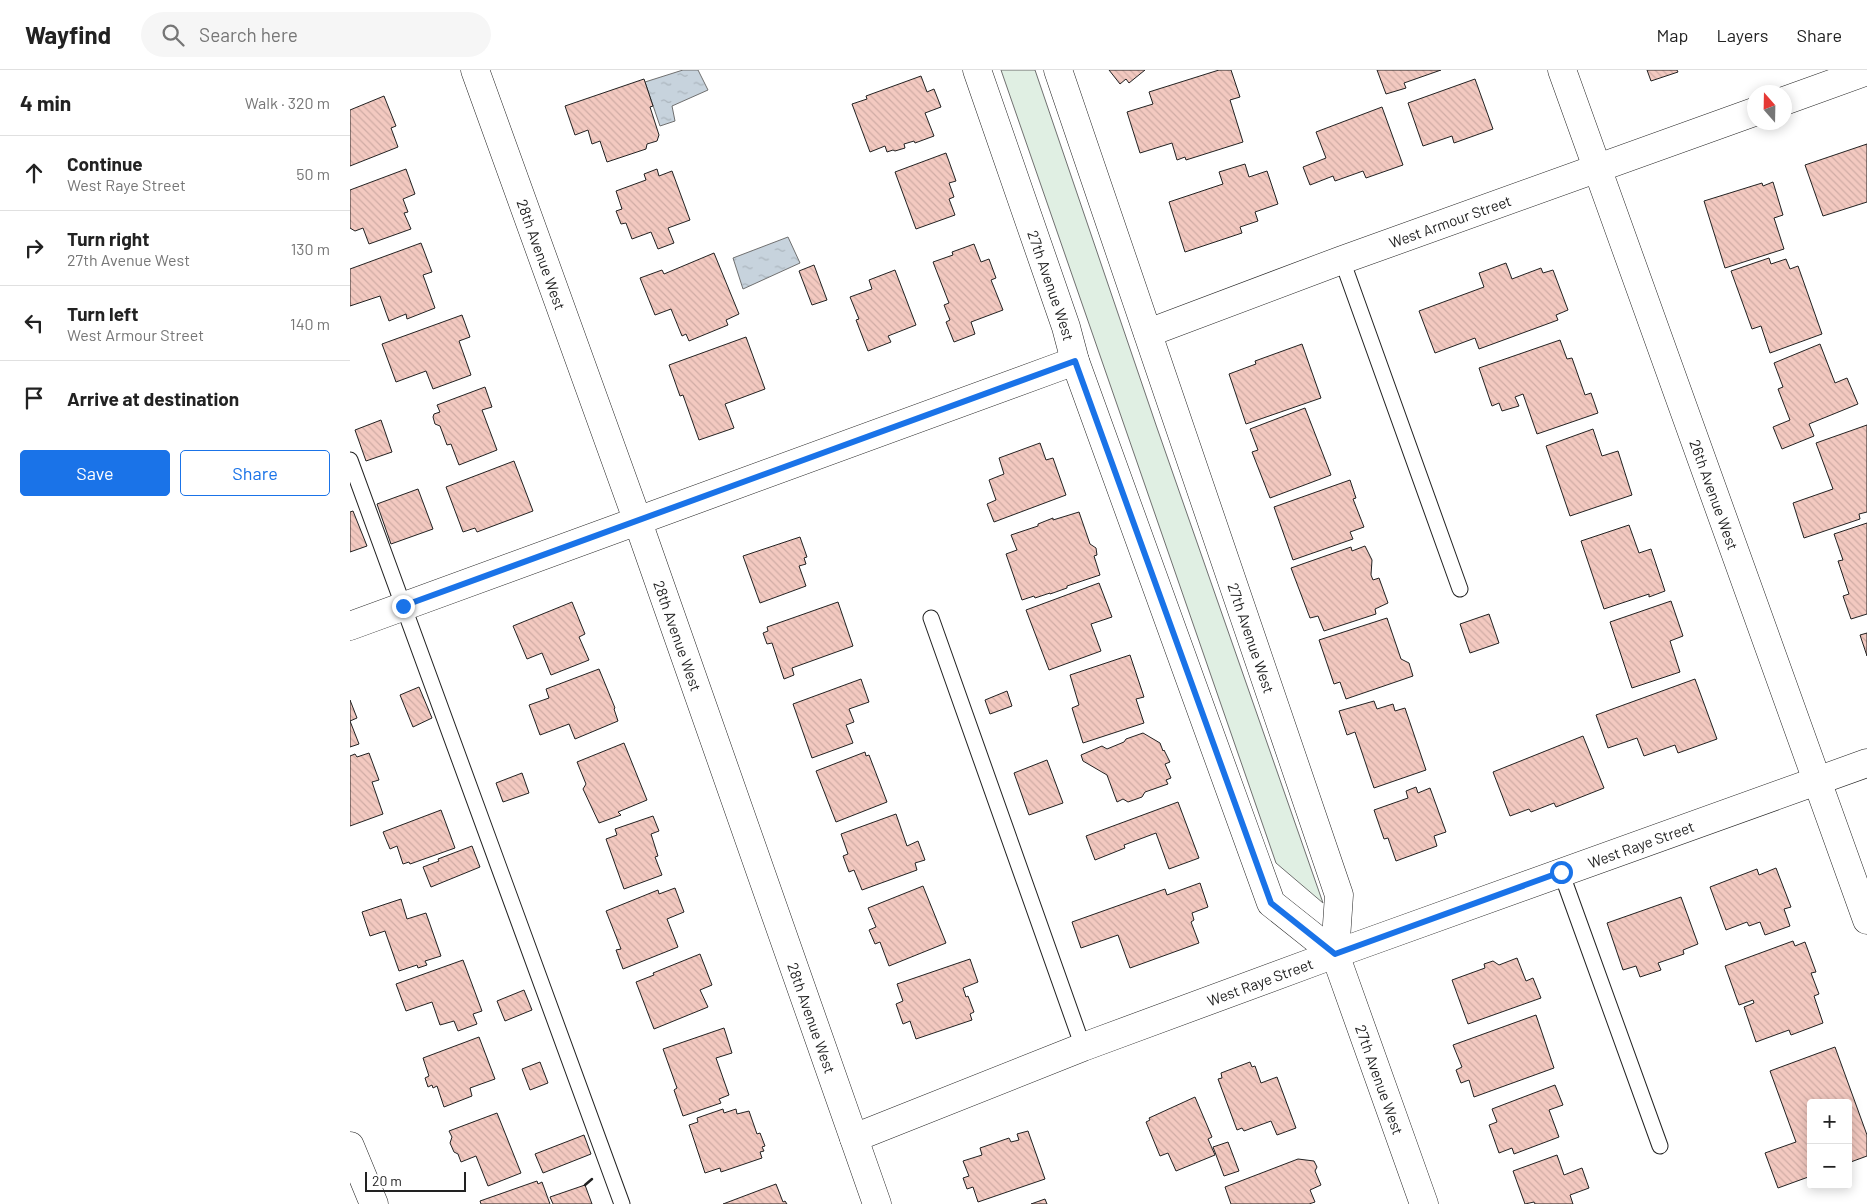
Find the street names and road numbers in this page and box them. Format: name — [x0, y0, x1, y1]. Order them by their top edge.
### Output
street label: West Armour Street — [1386, 191, 1514, 251]
street label: 28th Avenue West — [513, 197, 570, 312]
street label: 27th Avenue West — [1024, 228, 1078, 343]
street label: 26th Avenue West — [1686, 437, 1742, 552]
street label: 28th Avenue West — [650, 578, 706, 694]
street label: 27th Avenue West — [1224, 580, 1279, 695]
street label: West Raye Street — [1585, 817, 1696, 871]
street label: West Raye Street — [1205, 954, 1315, 1009]
street label: 28th Avenue West — [784, 960, 839, 1076]
street label: 27th Avenue West — [1352, 1022, 1408, 1137]

